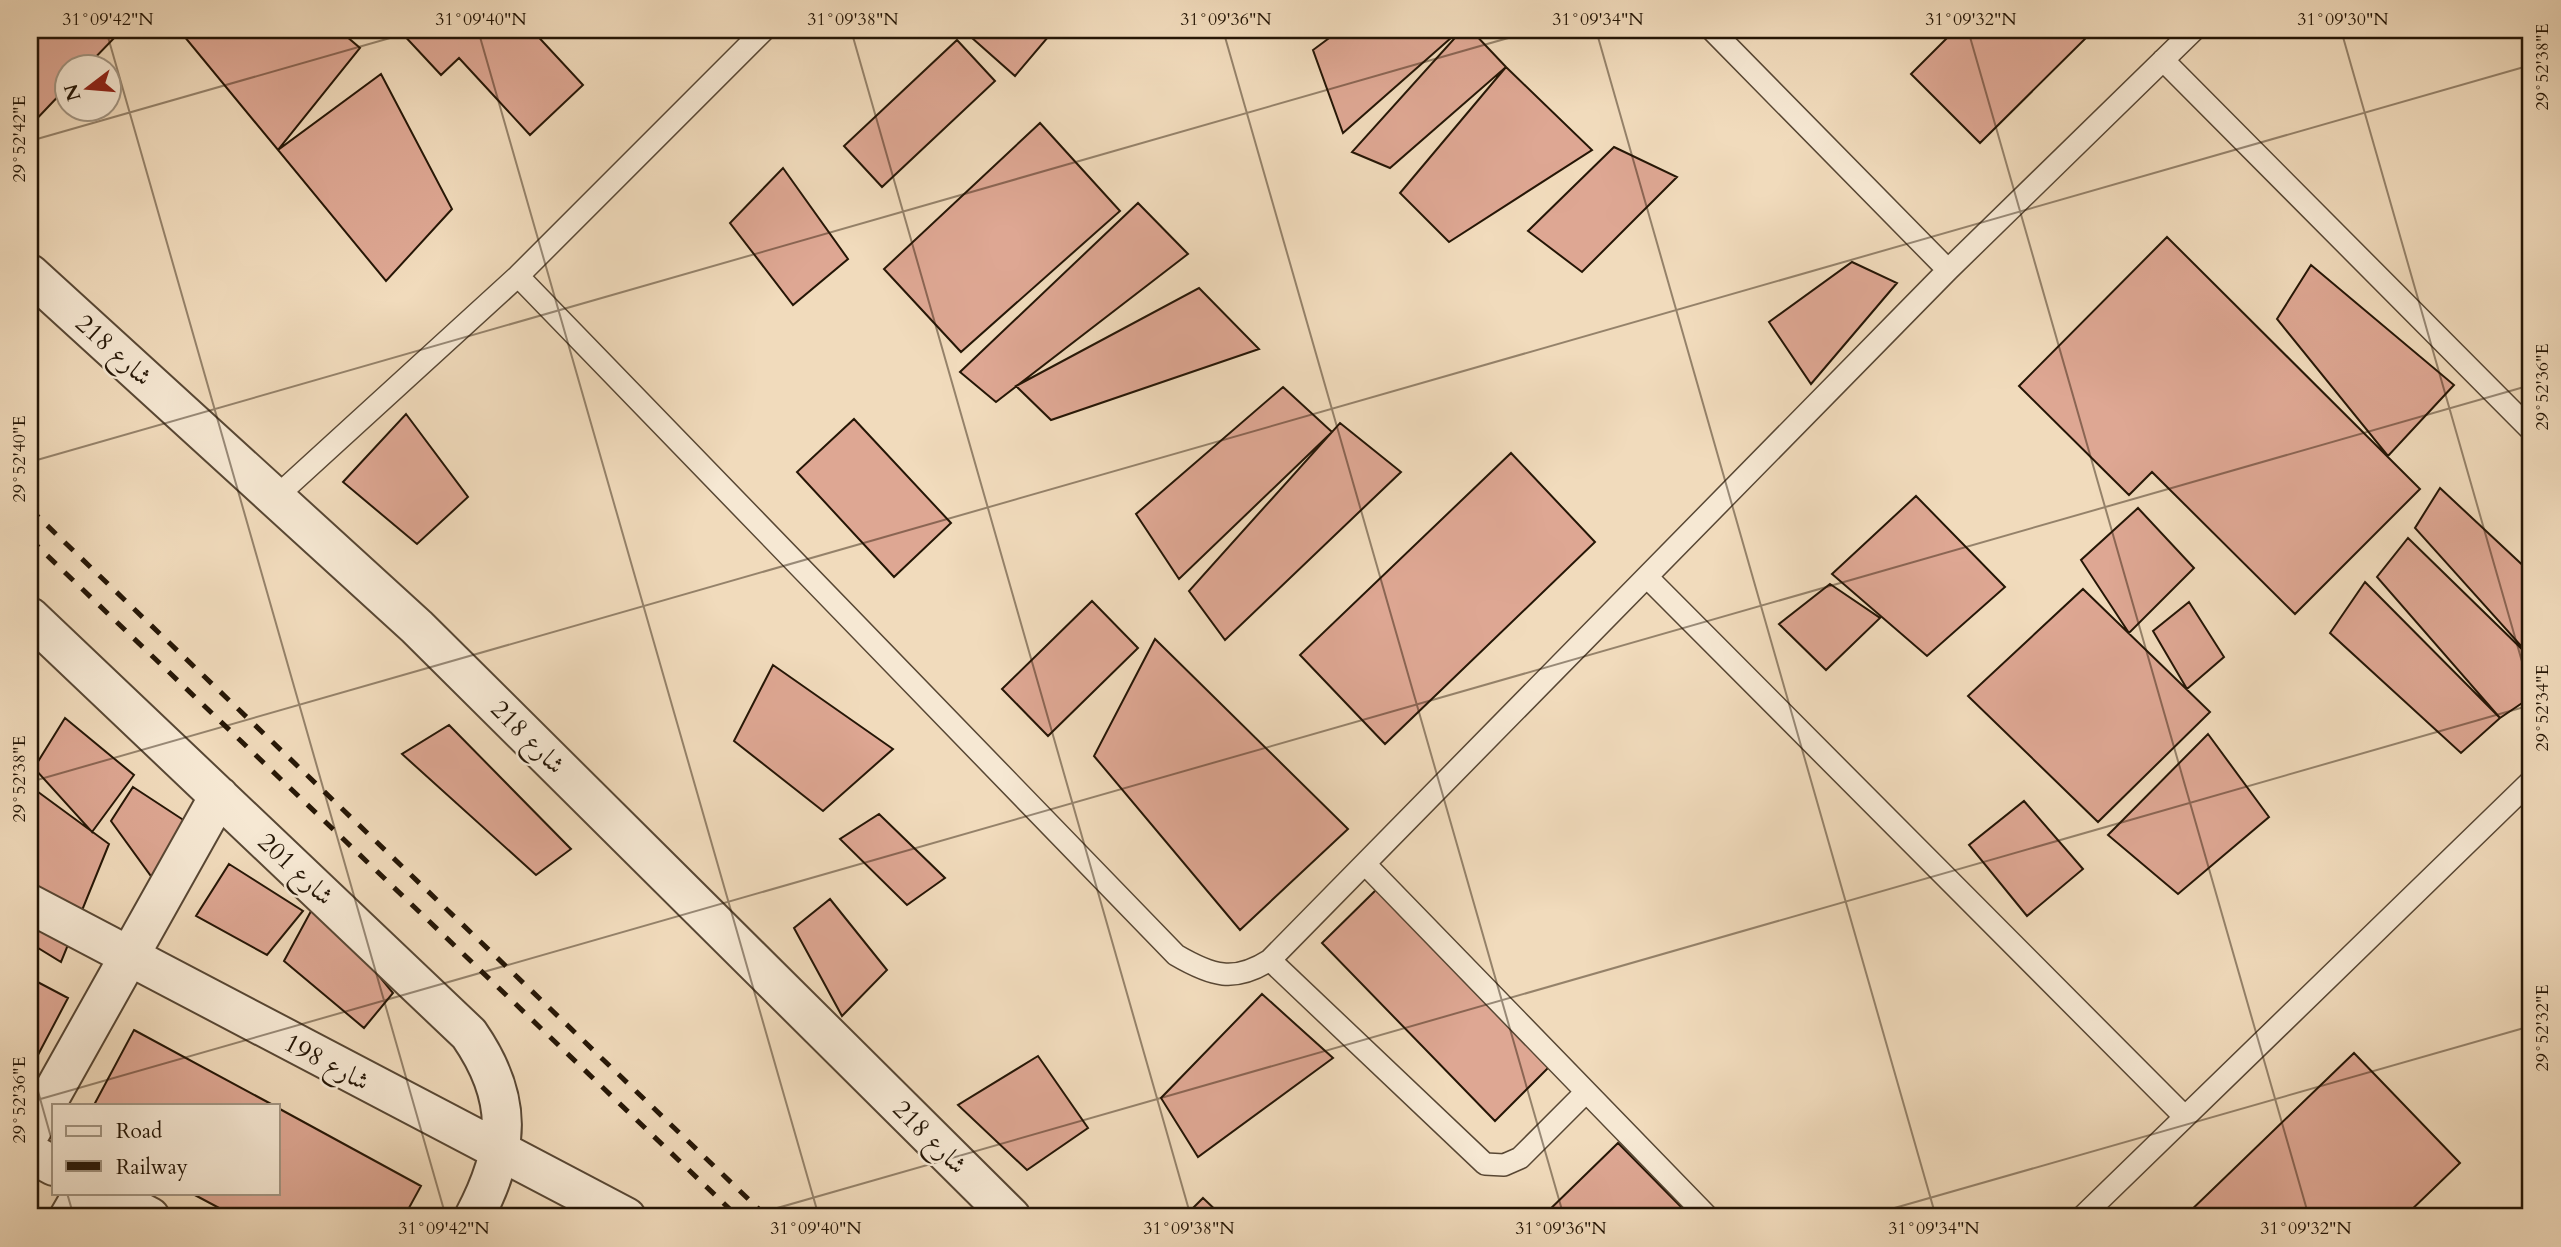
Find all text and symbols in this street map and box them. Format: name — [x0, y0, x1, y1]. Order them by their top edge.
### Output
text: 31°09'42"N — [62, 7, 154, 32]
text: 31°09'40"N — [435, 7, 527, 32]
text: 31°09'38"N — [807, 7, 899, 32]
text: 31°09'36"N — [1180, 7, 1272, 32]
text: 31°09'34"N — [1552, 7, 1644, 32]
text: 31°09'32"N — [1925, 7, 2017, 32]
text: 31°09'30"N — [2297, 7, 2389, 32]
text: 29°52'38"E — [2530, 23, 2555, 111]
north arrow — [52, 52, 122, 122]
text: N — [58, 80, 87, 104]
text: 29°52'42"E — [7, 95, 32, 183]
street label: شارع 218 — [65, 306, 160, 397]
text: 29°52'36"E — [2530, 343, 2555, 431]
text: 29°52'40"E — [7, 415, 32, 503]
text: 29°52'34"E — [2530, 664, 2555, 752]
street label: شارع 218 — [480, 692, 573, 785]
text: 29°52'38"E — [7, 735, 32, 823]
street label: شارع 201 — [248, 825, 342, 916]
text: 29°52'32"E — [2530, 984, 2555, 1072]
street label: شارع 198 — [276, 1025, 376, 1103]
text: 29°52'36"E — [7, 1056, 32, 1144]
street label: شارع 218 — [882, 1092, 975, 1185]
legend — [52, 1104, 280, 1194]
text: Road — [116, 1117, 162, 1146]
text: Railway — [116, 1153, 188, 1182]
text: 31°09'42"N — [398, 1216, 490, 1241]
text: 31°09'40"N — [770, 1216, 862, 1241]
text: 31°09'38"N — [1143, 1216, 1235, 1241]
text: 31°09'36"N — [1515, 1216, 1607, 1241]
text: 31°09'34"N — [1888, 1216, 1980, 1241]
text: 31°09'32"N — [2260, 1216, 2352, 1241]

